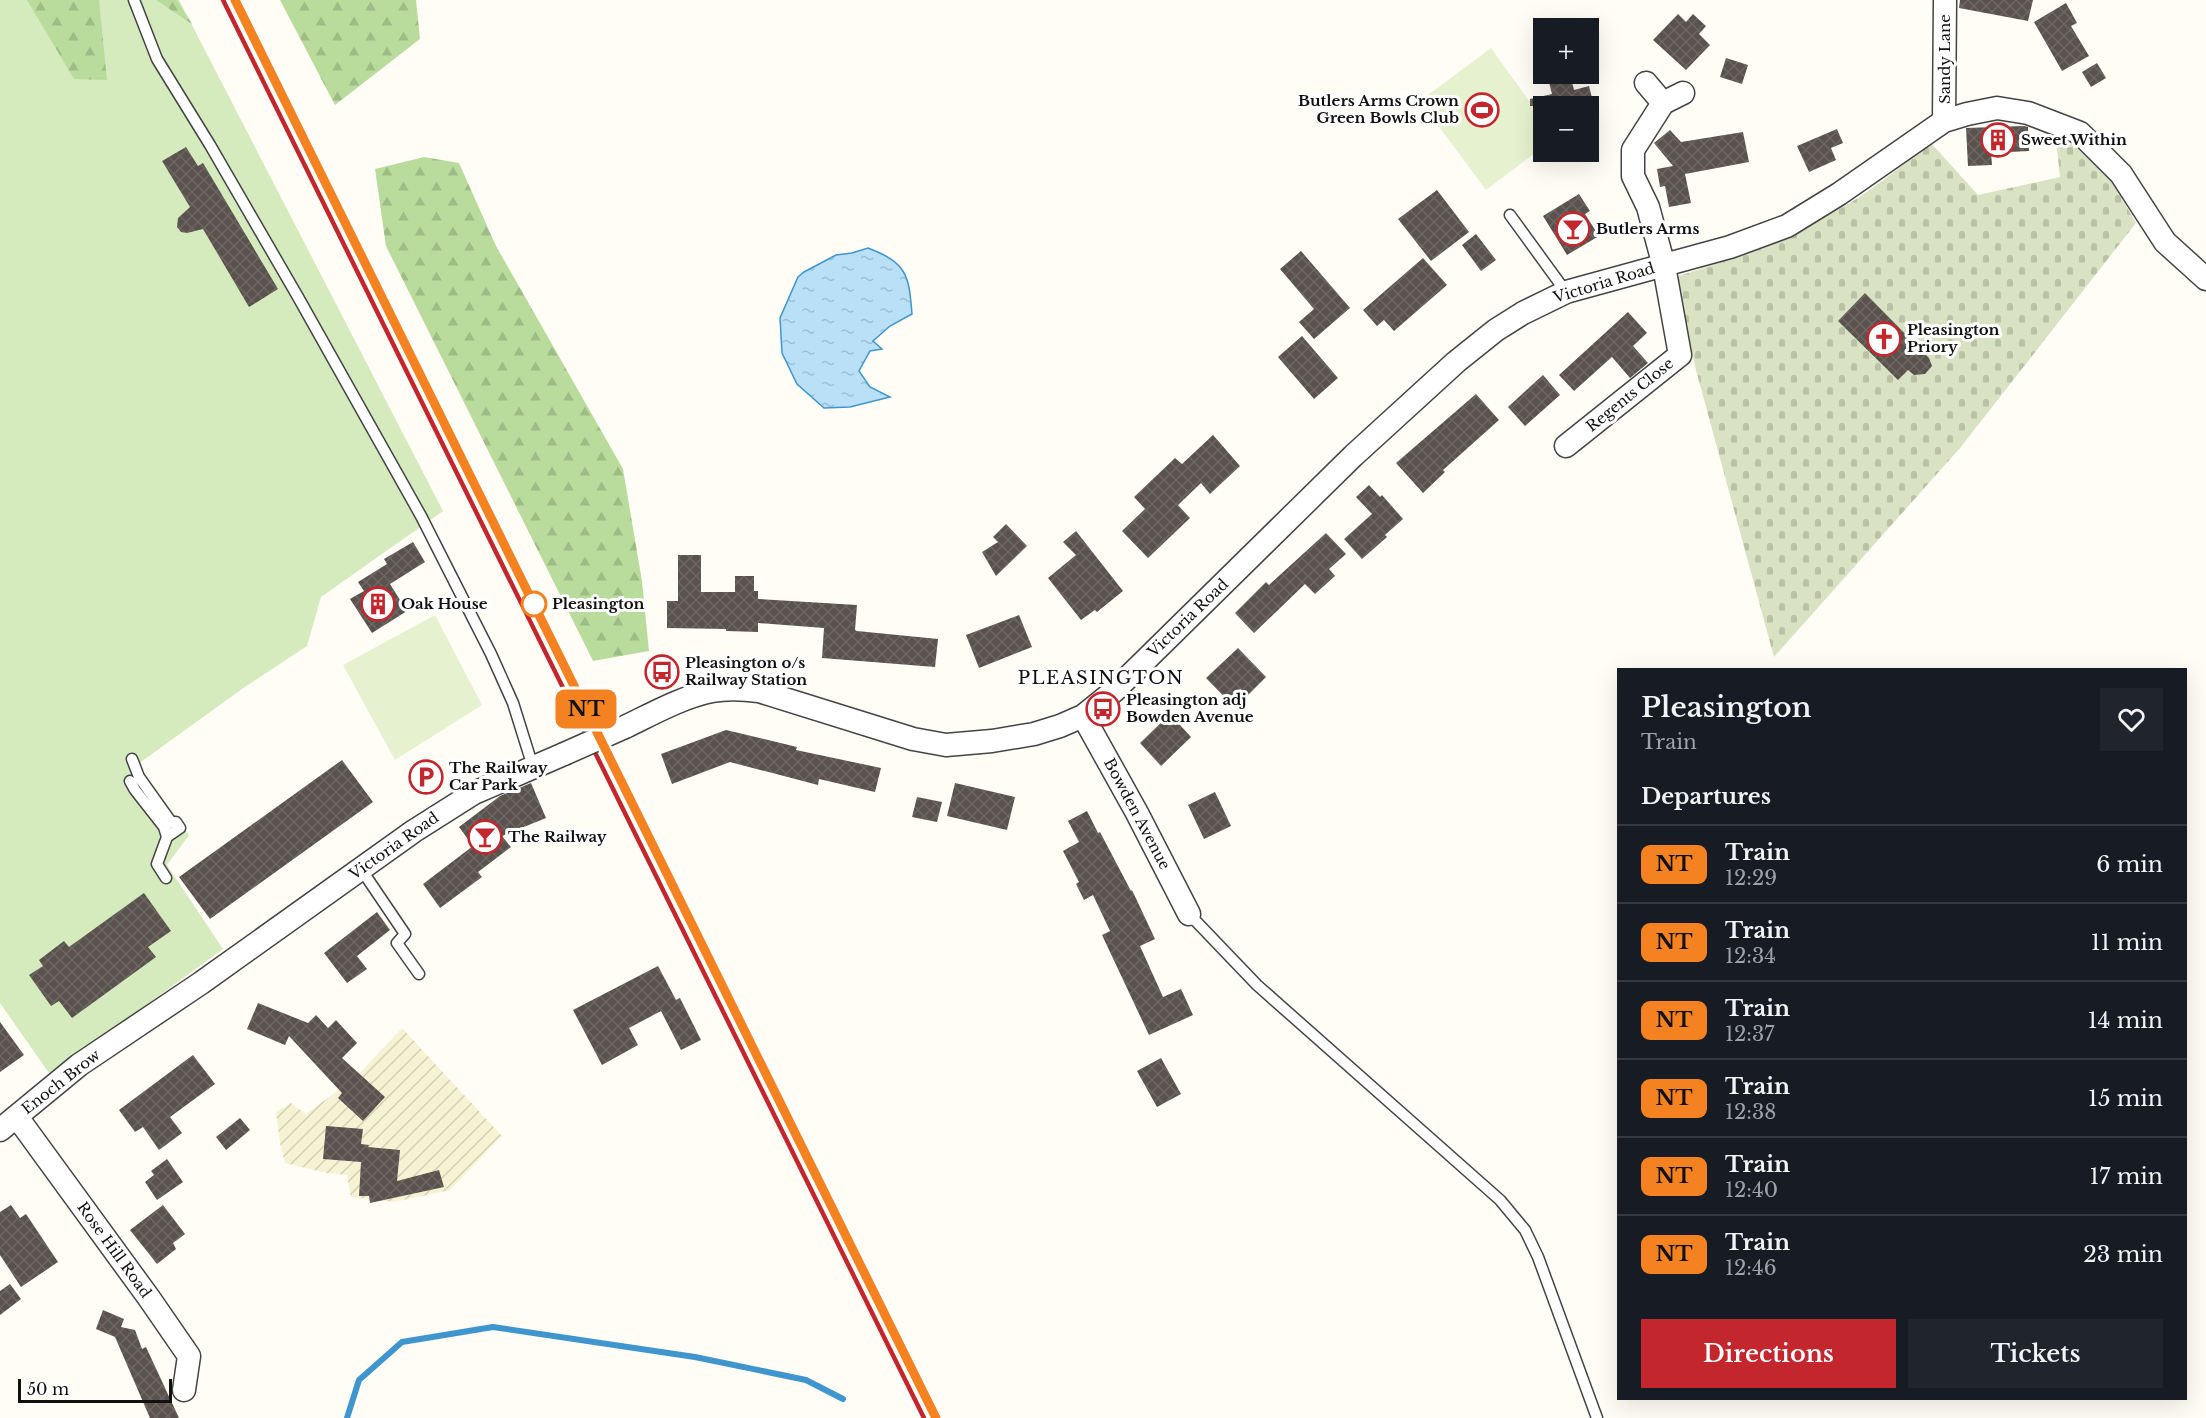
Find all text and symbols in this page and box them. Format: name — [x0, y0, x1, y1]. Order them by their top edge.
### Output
street label: Sandy Lane — [1935, 14, 1954, 104]
map controls — [1533, 18, 1599, 162]
button: + — [1533, 18, 1599, 84]
place label: Butlers Arms Crown Green Bowls Club — [1298, 91, 1459, 127]
sports icon: Butlers Arms Crown Green Bowls Club — [1464, 92, 1500, 128]
button: − — [1533, 96, 1599, 162]
building icon: Sweet Within — [1980, 122, 2016, 158]
place label: Sweet Within — [2021, 130, 2127, 149]
bar icon: Butlers Arms — [1555, 211, 1591, 247]
place label: Butlers Arms — [1596, 219, 1699, 238]
street label: Victoria Road — [1550, 258, 1657, 307]
place label: Pleasington Priory — [1907, 320, 2000, 356]
church icon: Pleasington Priory — [1866, 321, 1902, 357]
street label: Regents Close — [1582, 354, 1677, 436]
street label: Victoria Road — [1143, 574, 1232, 662]
building icon: Oak House — [360, 586, 396, 622]
marker: Pleasington — [521, 591, 547, 617]
place label: Oak House — [401, 594, 488, 613]
place label: Pleasington — [552, 594, 645, 613]
place label: Pleasington o/s Railway Station — [685, 653, 807, 689]
bus stop icon: Pleasington o/s Railway Station — [644, 654, 680, 690]
district label: PLEASINGTON — [1018, 667, 1184, 689]
button: heart — [2100, 688, 2163, 751]
line badge: NT — [559, 690, 613, 728]
place label: Pleasington adj Bowden Avenue — [1126, 690, 1254, 726]
text: Pleasington — [1641, 690, 1812, 725]
bus stop icon: Pleasington adj Bowden Avenue — [1085, 691, 1121, 727]
text: NT — [567, 696, 605, 722]
text: Train — [1641, 730, 1697, 754]
street label: Bowden Avenue — [1100, 755, 1175, 873]
place label: The Railway Car Park — [449, 758, 548, 794]
parking icon: The Railway Car Park — [408, 759, 444, 795]
text: Departures — [1641, 783, 1771, 810]
street label: Victoria Road — [344, 808, 442, 884]
bar icon: The Railway — [467, 819, 503, 855]
place label: The Railway — [508, 827, 607, 846]
text: Train — [1725, 839, 1790, 866]
text: NT — [1655, 851, 1693, 877]
text: 6 min — [2096, 851, 2163, 878]
text: 12:29 — [1725, 866, 1777, 890]
text: Train — [1725, 917, 1790, 944]
text: NT — [1655, 929, 1693, 955]
text: 11 min — [2091, 929, 2163, 956]
text: 12:34 — [1725, 944, 1776, 968]
text: Train — [1725, 995, 1790, 1022]
text: NT — [1655, 1007, 1693, 1033]
text: 14 min — [2088, 1007, 2163, 1034]
text: 12:37 — [1725, 1022, 1774, 1046]
street label: Enoch Brow — [18, 1045, 104, 1118]
text: Train — [1725, 1073, 1790, 1100]
text: NT — [1655, 1085, 1693, 1111]
text: 15 min — [2088, 1085, 2163, 1112]
text: 12:38 — [1725, 1100, 1776, 1124]
text: Train — [1725, 1151, 1790, 1178]
text: NT — [1655, 1163, 1693, 1189]
text: 17 min — [2090, 1163, 2163, 1190]
text: 12:40 — [1725, 1178, 1778, 1202]
street label: Rose Hill Road — [73, 1198, 156, 1301]
text: Train — [1725, 1229, 1790, 1256]
text: NT — [1655, 1241, 1693, 1267]
text: 23 min — [2083, 1241, 2163, 1268]
text: 12:46 — [1725, 1256, 1777, 1280]
button: Directions — [1641, 1319, 1896, 1388]
button: Tickets — [1908, 1319, 2163, 1388]
scale bar — [18, 1376, 172, 1404]
text: 50 m — [27, 1379, 69, 1399]

